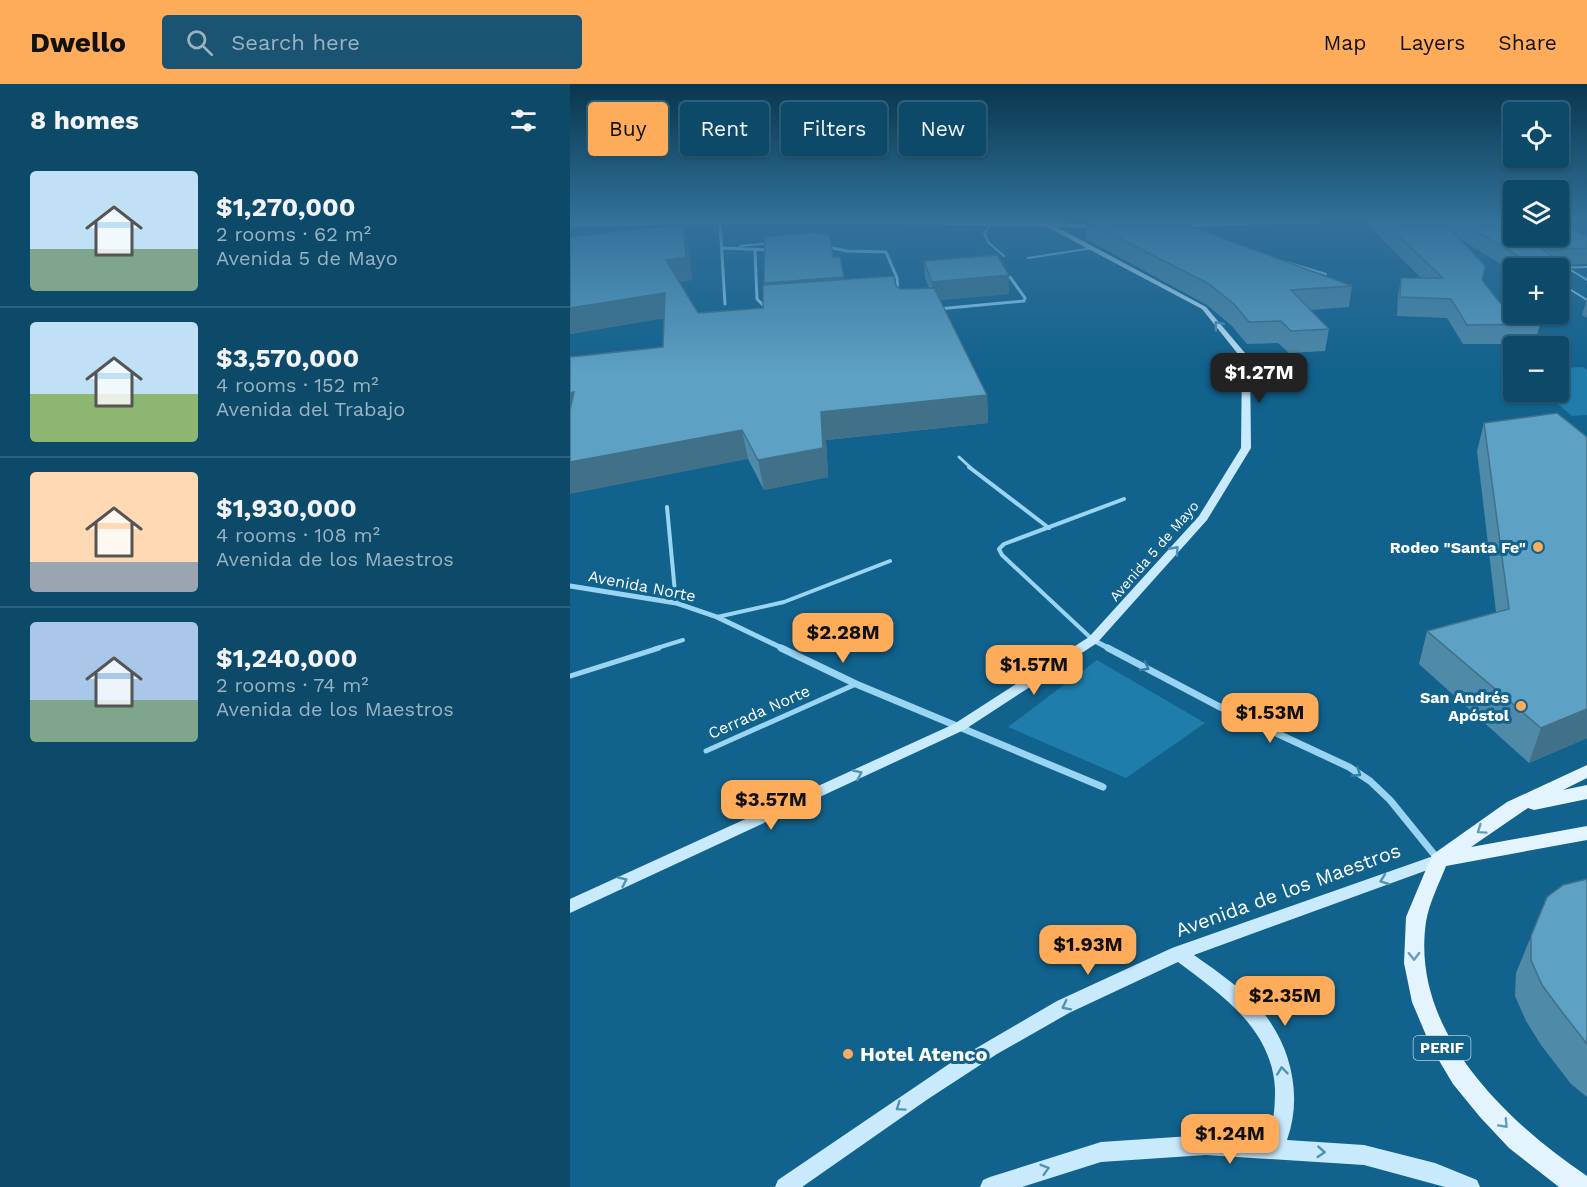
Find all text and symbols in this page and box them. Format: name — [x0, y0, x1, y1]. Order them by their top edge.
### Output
search box — [162, 15, 582, 69]
text: Dwello — [30, 26, 126, 59]
icon: search — [183, 26, 216, 59]
text: Search here — [231, 30, 360, 55]
text: Map — [1323, 30, 1366, 55]
text: Layers — [1399, 30, 1465, 55]
text: Share — [1498, 30, 1557, 55]
chip: Buy — [588, 102, 668, 156]
chip: Rent — [680, 102, 769, 156]
chip: Filters — [781, 102, 887, 156]
chip: New — [899, 102, 986, 156]
map controls — [1503, 102, 1569, 402]
button: locate — [1503, 102, 1569, 168]
icon: filters — [507, 104, 540, 137]
text: 8 homes — [30, 105, 139, 135]
button: layers — [1503, 180, 1569, 246]
text: $1,270,000 — [216, 192, 356, 222]
icon: home — [78, 195, 150, 267]
text: 2 rooms · 62 m² — [216, 222, 371, 246]
text: Avenida 5 de Mayo — [216, 246, 398, 270]
button: + — [1503, 258, 1569, 324]
one-way arrow — [1215, 321, 1226, 332]
button: − — [1503, 336, 1569, 402]
text: $3,570,000 — [216, 343, 359, 373]
icon: home — [78, 346, 150, 418]
pin: $1.27M — [1210, 353, 1308, 404]
text: $1.27M — [1224, 360, 1294, 384]
text: 4 rooms · 152 m² — [216, 373, 379, 397]
text: Avenida del Trabajo — [216, 397, 405, 421]
text: $1,930,000 — [216, 493, 357, 523]
icon: home — [78, 496, 150, 568]
street label: Avenida 5 de Mayo — [1106, 498, 1202, 604]
text: 4 rooms · 108 m² — [216, 523, 380, 547]
place label: Rodeo "Santa Fe" — [1390, 538, 1526, 557]
marker: Rodeo "Santa Fe" — [1531, 540, 1545, 554]
one-way arrow — [1167, 546, 1178, 557]
text: Avenida de los Maestros — [216, 547, 454, 571]
street label: Avenida Norte — [587, 566, 697, 606]
pin: $2.28M — [794, 613, 892, 664]
text: $2.28M — [806, 620, 880, 644]
text: $1,240,000 — [216, 643, 357, 673]
pin: $1.57M — [985, 645, 1083, 696]
icon: home — [78, 646, 150, 718]
text: $1.57M — [1000, 652, 1068, 676]
one-way arrow — [1139, 660, 1150, 672]
text: 2 rooms · 74 m² — [216, 673, 369, 697]
street label: Cerrada Norte — [705, 681, 813, 743]
place label: San Andrés Apóstol — [1420, 688, 1510, 725]
pin: $1.53M — [1221, 693, 1319, 744]
text: Avenida de los Maestros — [216, 697, 454, 721]
marker: San Andrés Apóstol — [1514, 699, 1528, 713]
text: $1.53M — [1236, 700, 1304, 724]
one-way arrow — [1351, 765, 1361, 777]
one-way arrow — [851, 769, 862, 781]
pin: $3.57M — [722, 780, 820, 831]
text: $3.57M — [735, 787, 807, 811]
one-way arrow — [1477, 823, 1488, 834]
street label: Avenida de los Maestros — [1172, 838, 1404, 942]
one-way arrow — [1379, 872, 1390, 885]
one-way arrow — [617, 877, 628, 889]
pin: $1.93M — [1039, 925, 1137, 976]
text: $1.93M — [1053, 932, 1123, 956]
one-way arrow — [1408, 952, 1420, 961]
pin: $2.35M — [1236, 976, 1334, 1027]
text: $2.35M — [1249, 983, 1321, 1007]
one-way arrow — [1062, 999, 1073, 1010]
road number: PERIF — [1414, 1036, 1470, 1060]
place label: Hotel Atenco — [860, 1042, 988, 1066]
marker: Hotel Atenco — [841, 1047, 855, 1061]
one-way arrow — [1276, 1067, 1289, 1076]
one-way arrow — [895, 1100, 906, 1111]
pin: $1.24M — [1181, 1114, 1279, 1165]
one-way arrow — [1496, 1116, 1507, 1127]
text: $1.24M — [1195, 1121, 1265, 1145]
one-way arrow — [1317, 1146, 1326, 1159]
one-way arrow — [1039, 1164, 1050, 1177]

